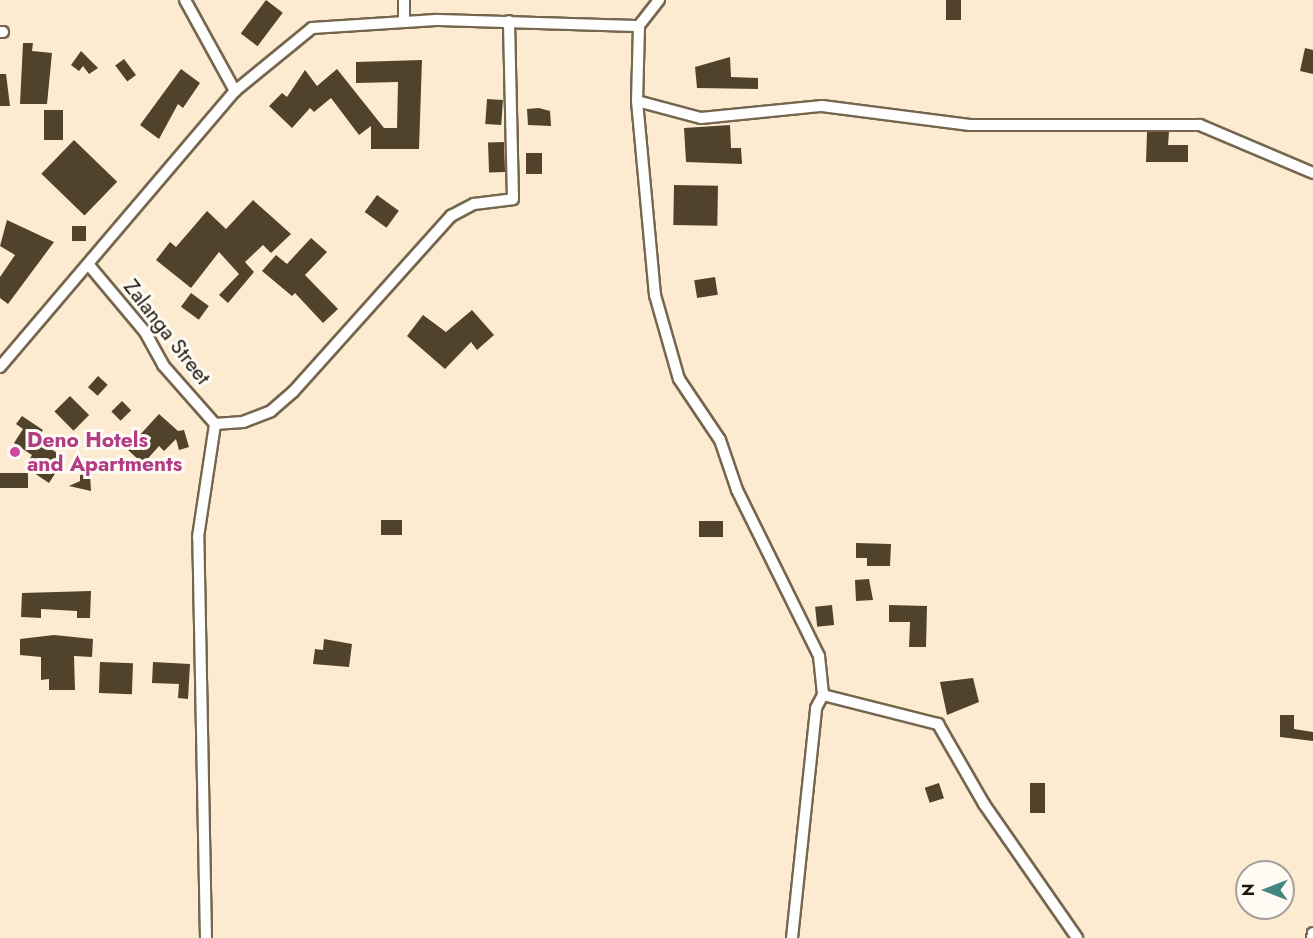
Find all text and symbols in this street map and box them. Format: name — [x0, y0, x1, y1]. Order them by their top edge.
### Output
street label: Zalanga Street — [118, 275, 216, 389]
place label: Deno Hotels and Apartments — [27, 427, 182, 477]
marker: Deno Hotels and Apartments — [8, 445, 22, 459]
north arrow — [1235, 860, 1295, 920]
text: N — [1237, 884, 1260, 896]

